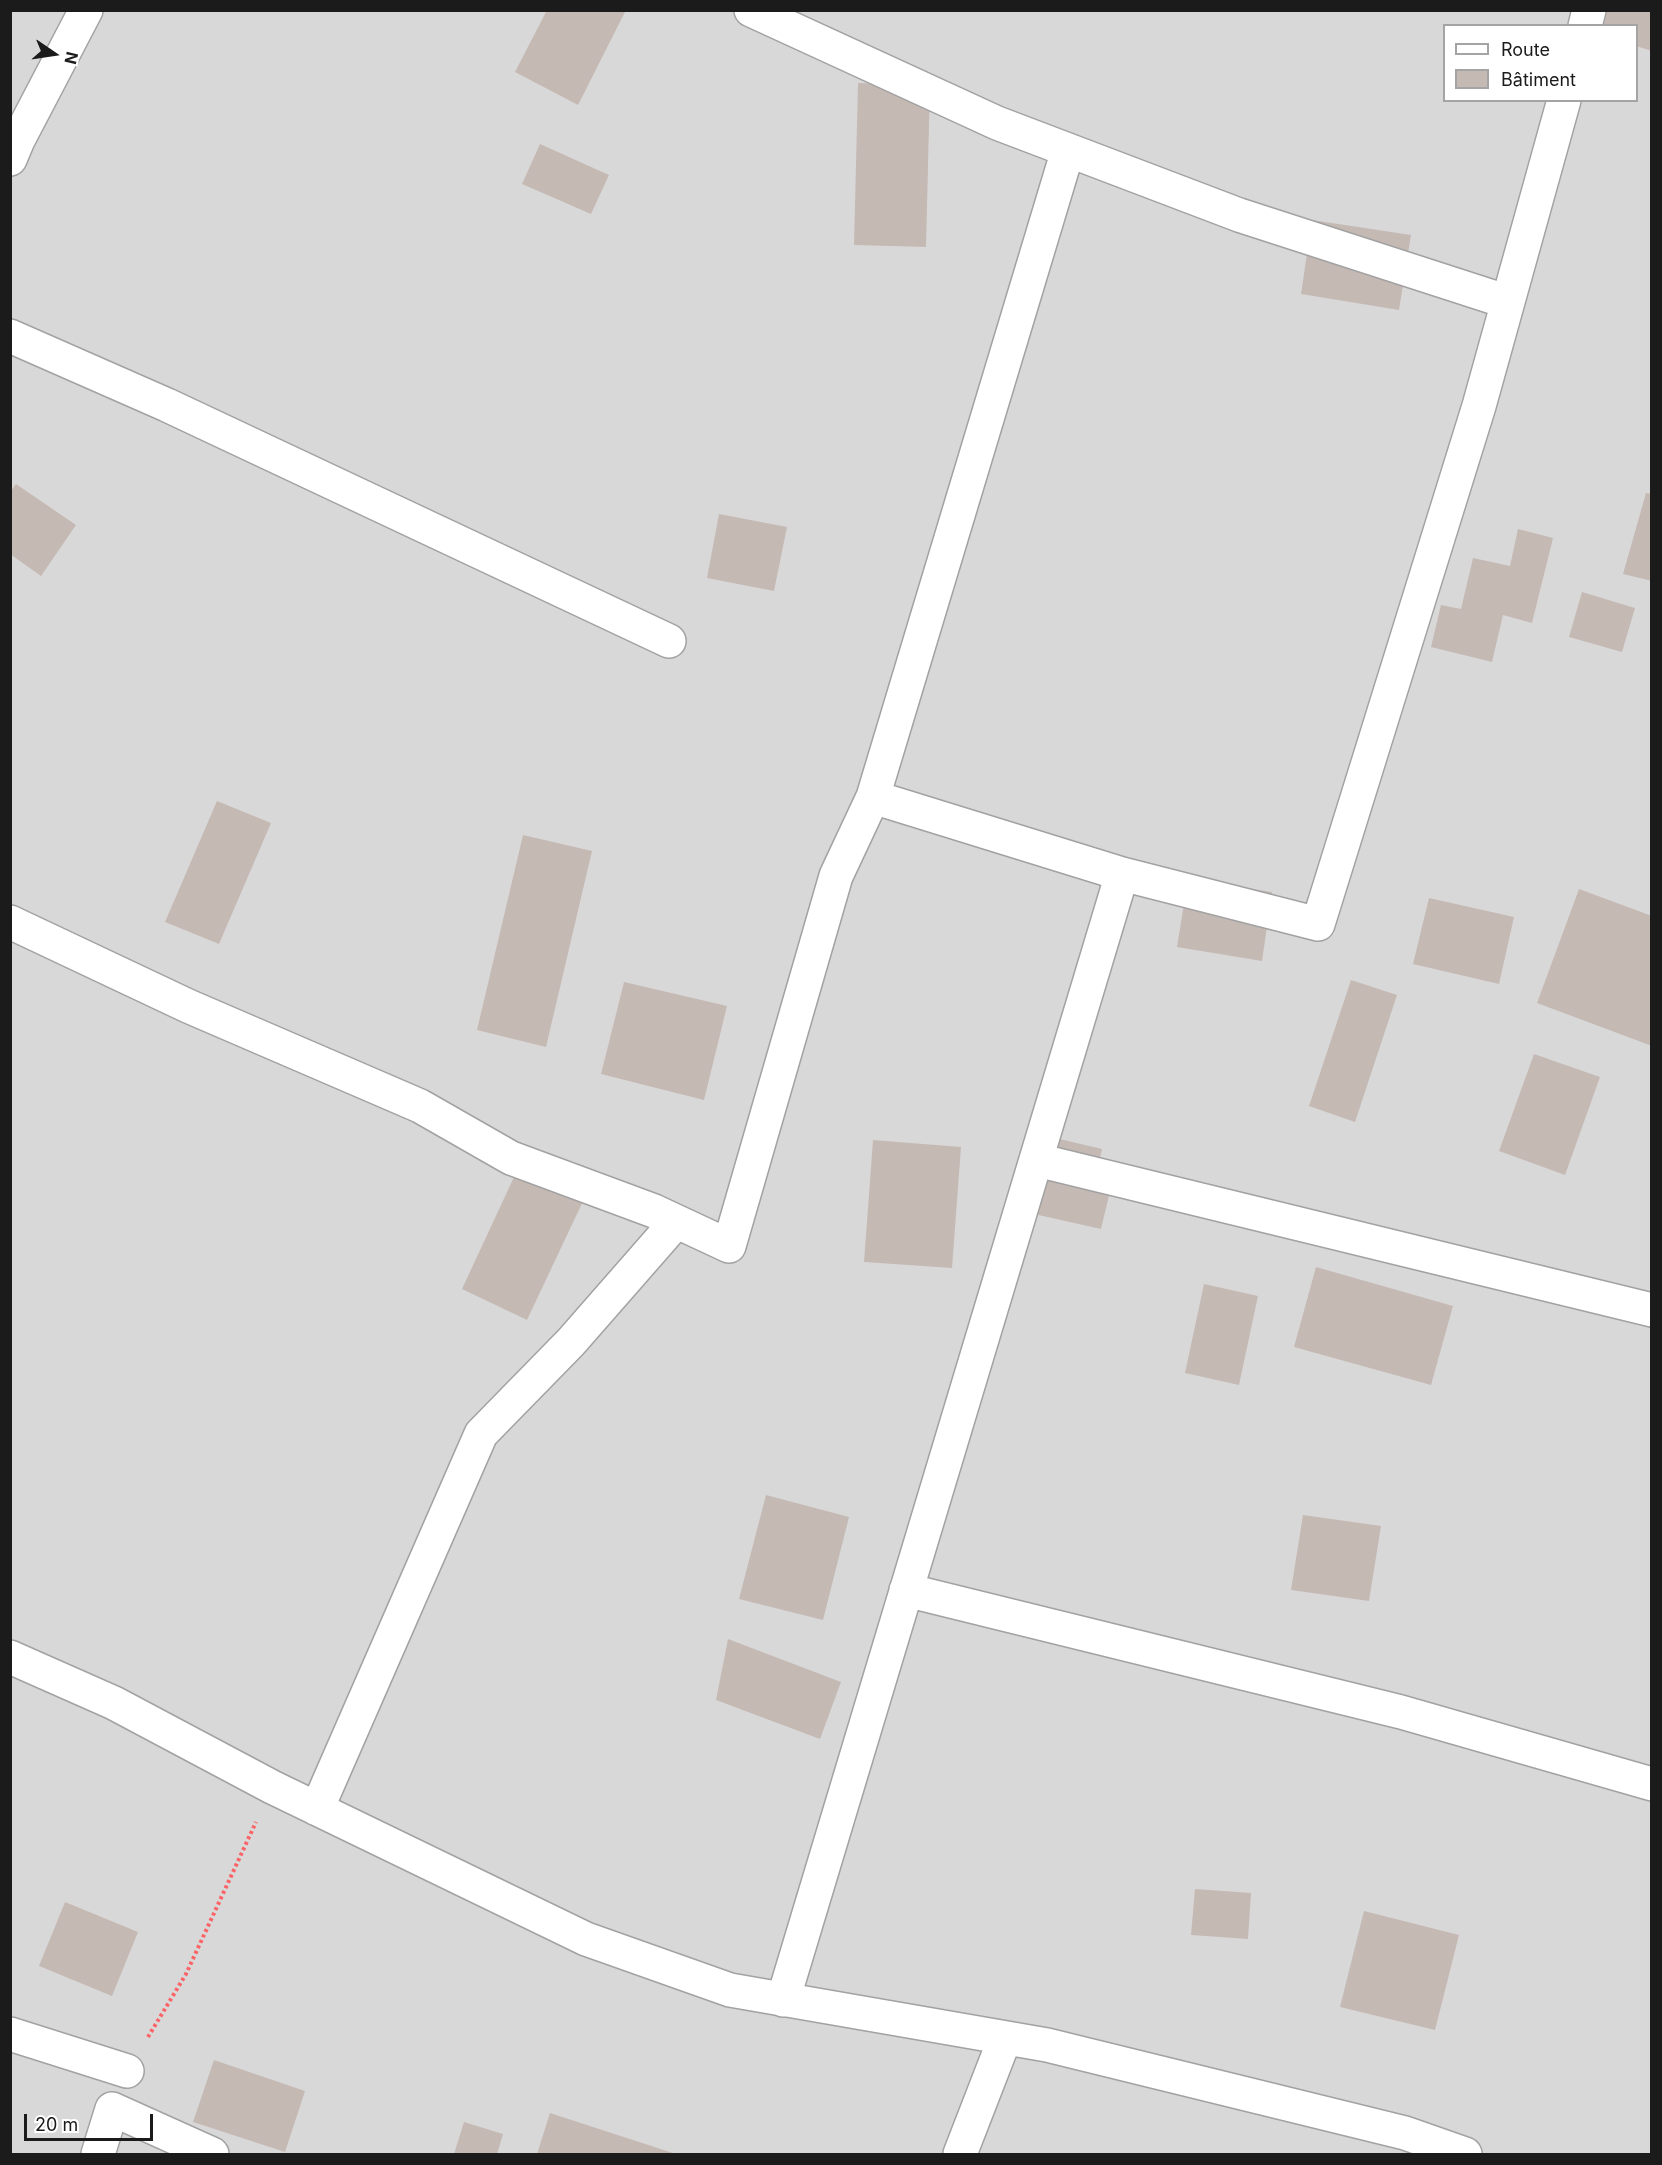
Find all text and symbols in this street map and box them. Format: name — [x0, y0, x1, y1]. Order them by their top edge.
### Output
north arrow — [24, 24, 84, 84]
legend — [1443, 24, 1638, 102]
text: Route — [1501, 39, 1550, 60]
text: N — [60, 50, 83, 66]
text: Bâtiment — [1501, 69, 1576, 90]
scale bar — [27, 2102, 156, 2140]
text: 20 m — [35, 2114, 78, 2135]

